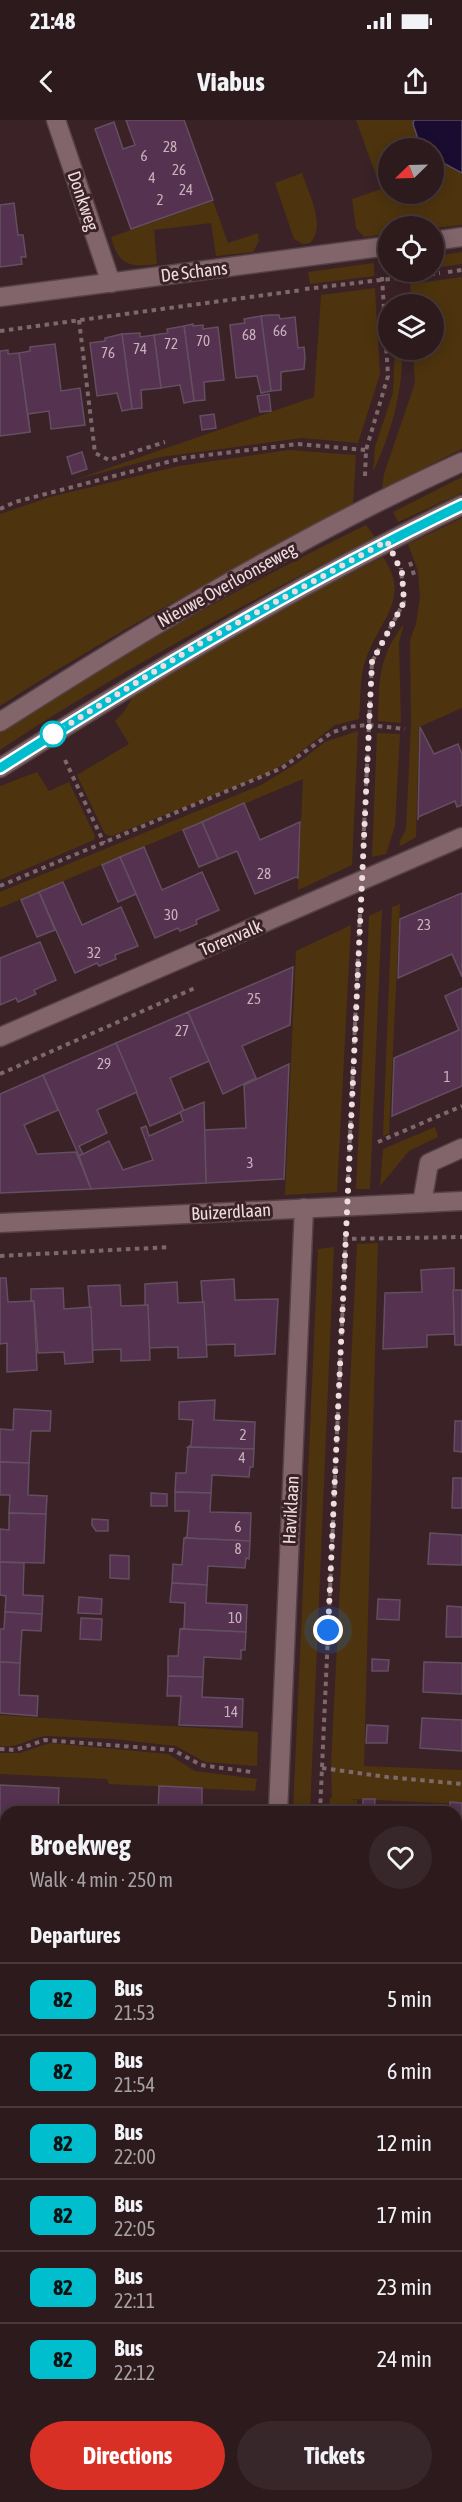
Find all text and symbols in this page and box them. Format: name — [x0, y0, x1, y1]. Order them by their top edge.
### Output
text: 21:48 — [30, 8, 75, 34]
icon: back — [30, 65, 63, 98]
icon: share — [399, 65, 432, 98]
text: Viabus — [197, 66, 265, 97]
house number: 28 — [163, 138, 177, 155]
north arrow — [378, 138, 444, 204]
map controls — [378, 138, 444, 360]
house number: 6 — [140, 147, 148, 164]
house number: 26 — [172, 161, 186, 178]
street label: Donkweg — [64, 168, 104, 234]
house number: 4 — [148, 169, 156, 186]
house number: 24 — [179, 181, 193, 198]
house number: 2 — [156, 191, 164, 208]
button: locate — [378, 216, 444, 282]
street label: De Schans — [159, 257, 229, 286]
button: layers — [378, 294, 444, 360]
house number: 66 — [273, 322, 287, 339]
house number: 68 — [242, 326, 256, 343]
house number: 70 — [196, 332, 210, 349]
house number: 72 — [164, 335, 178, 352]
house number: 74 — [133, 340, 147, 357]
house number: 76 — [101, 344, 115, 361]
street label: Nieuwe Overloonseweg — [154, 538, 300, 631]
unlabelled marker — [40, 721, 66, 747]
house number: 28 — [257, 865, 271, 882]
house number: 30 — [164, 906, 178, 923]
street label: Torenvalk — [196, 915, 265, 960]
house number: 23 — [417, 916, 431, 933]
house number: 32 — [87, 944, 101, 961]
house number: 25 — [247, 990, 261, 1007]
house number: 27 — [175, 1022, 189, 1039]
house number: 29 — [97, 1055, 111, 1072]
house number: 1 — [443, 1068, 451, 1085]
house number: 3 — [246, 1154, 254, 1171]
street label: Buizerdlaan — [191, 1199, 271, 1224]
house number: 2 — [239, 1426, 247, 1443]
house number: 4 — [238, 1449, 246, 1466]
street label: Haviklaan — [278, 1475, 303, 1545]
house number: 6 — [234, 1518, 242, 1535]
house number: 8 — [234, 1540, 242, 1557]
house number: 10 — [228, 1609, 242, 1626]
your location — [313, 1615, 343, 1645]
house number: 14 — [224, 1703, 238, 1720]
button: heart — [369, 1826, 432, 1889]
text: Broekweg — [30, 1829, 131, 1861]
text: Walk · 4 min · 250 m — [30, 1868, 173, 1891]
text: Departures — [30, 1922, 120, 1948]
text: Bus — [114, 1975, 143, 2001]
text: 5 min — [387, 1986, 432, 2012]
text: 82 — [53, 1987, 73, 2011]
text: 21:53 — [114, 2001, 155, 2024]
text: Bus — [114, 2047, 143, 2073]
text: 6 min — [387, 2058, 432, 2084]
text: 82 — [53, 2059, 73, 2083]
text: 21:54 — [114, 2073, 155, 2096]
text: Bus — [114, 2119, 143, 2145]
text: 12 min — [377, 2130, 432, 2156]
text: 82 — [53, 2131, 73, 2155]
text: 22:00 — [114, 2145, 156, 2168]
text: Bus — [114, 2191, 143, 2217]
text: 17 min — [377, 2202, 432, 2228]
text: 82 — [53, 2203, 73, 2227]
text: 22:05 — [114, 2217, 156, 2240]
text: Bus — [114, 2263, 143, 2289]
text: 23 min — [377, 2274, 432, 2300]
text: 82 — [53, 2275, 73, 2299]
text: 22:11 — [114, 2289, 155, 2312]
text: Bus — [114, 2335, 143, 2361]
text: 24 min — [377, 2346, 432, 2372]
text: 82 — [53, 2347, 73, 2371]
text: 22:12 — [114, 2361, 155, 2384]
button: Directions — [30, 2421, 225, 2490]
button: Tickets — [237, 2421, 432, 2490]

